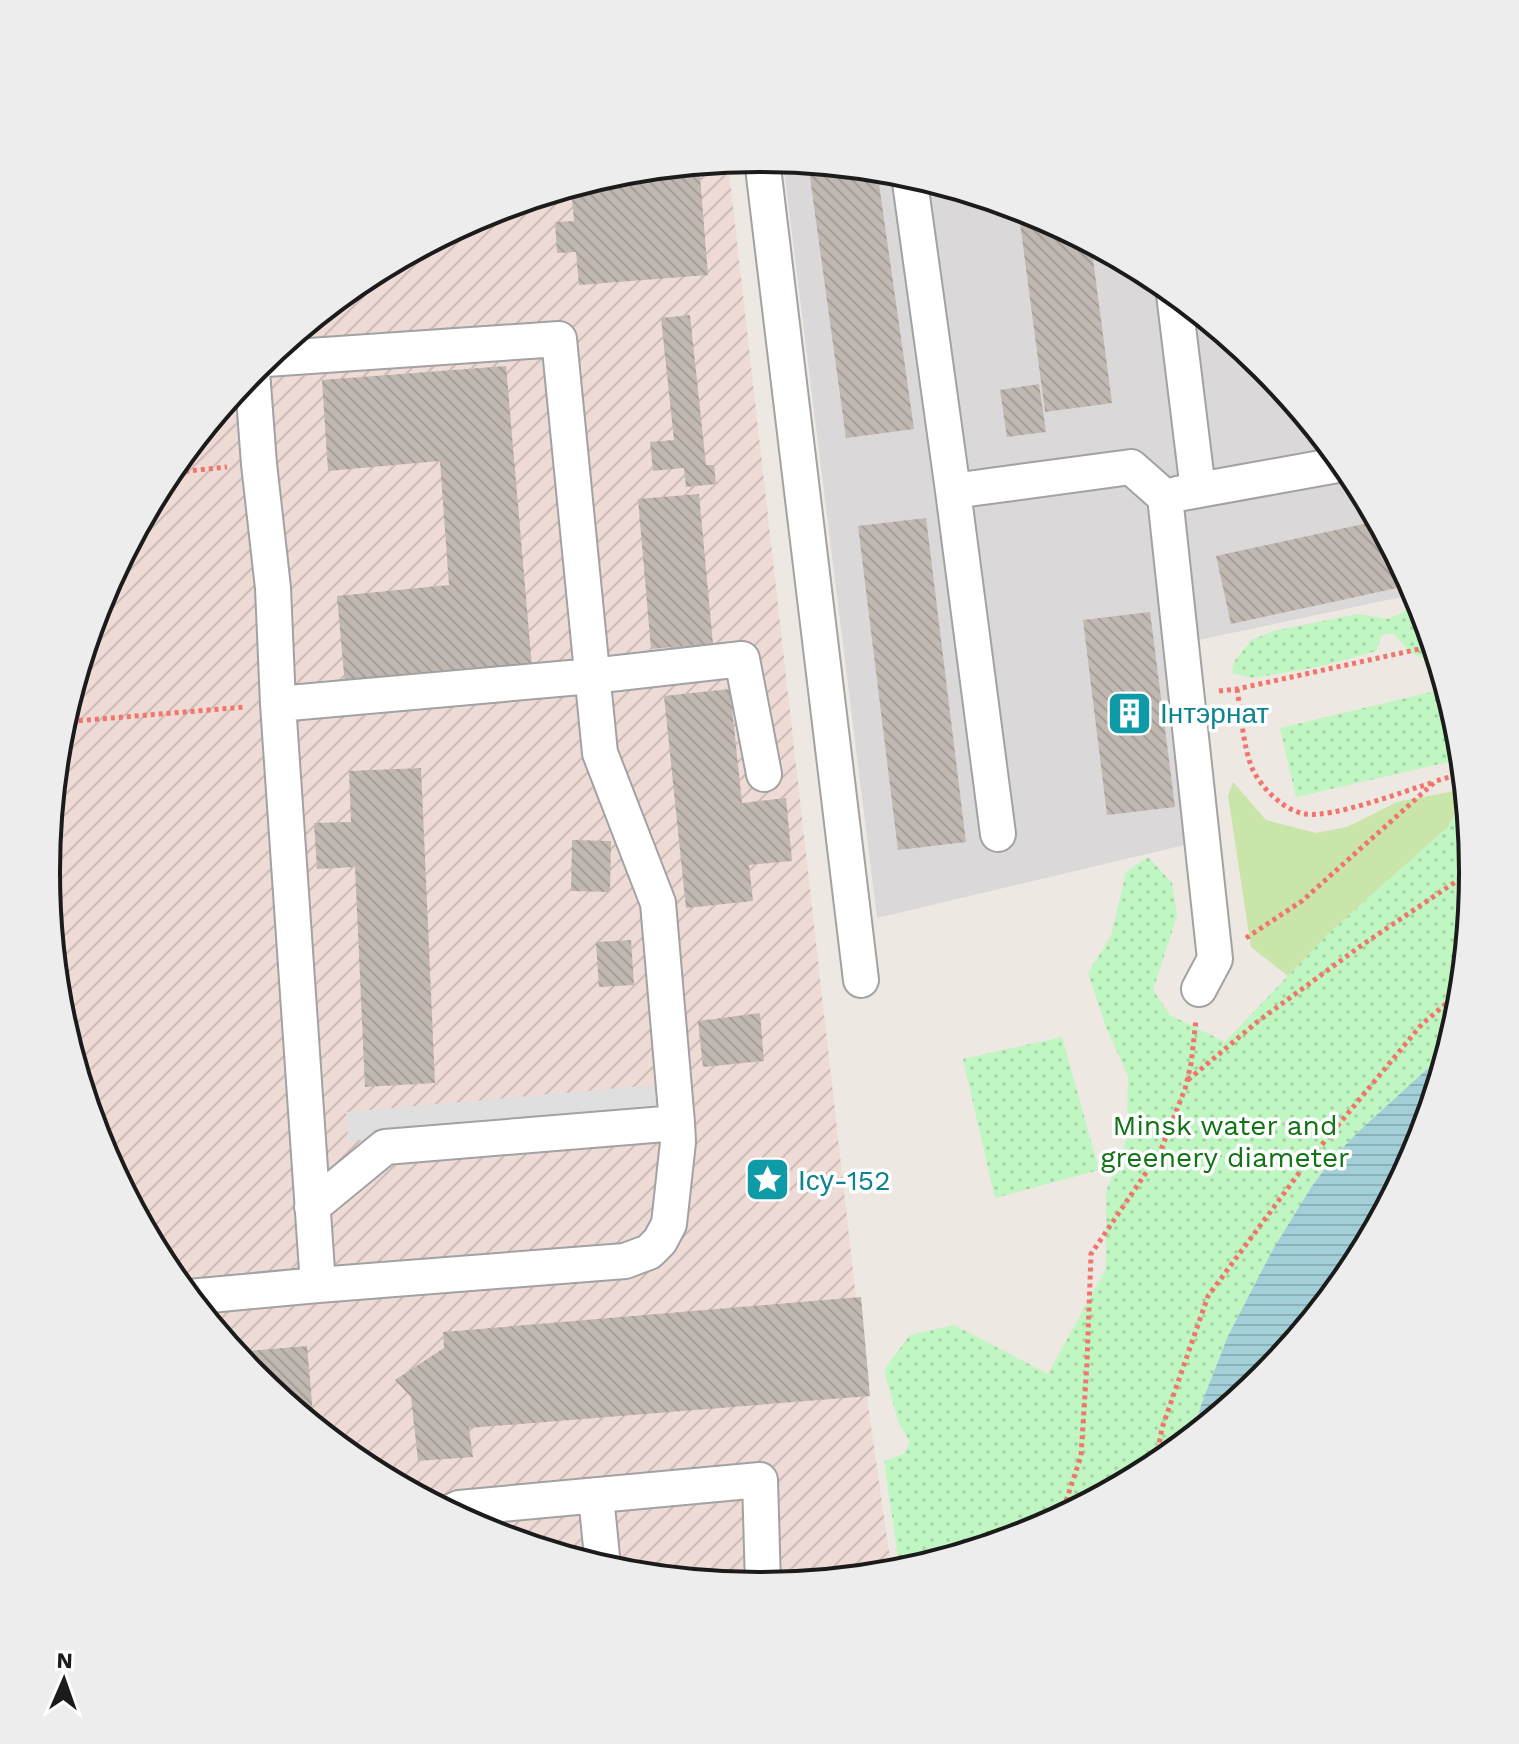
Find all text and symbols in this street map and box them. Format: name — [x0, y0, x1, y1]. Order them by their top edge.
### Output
building icon: Інтэрнат — [1105, 689, 1153, 737]
place label: Інтэрнат — [1160, 697, 1269, 730]
park label: Minsk water and greenery diameter — [1101, 1109, 1349, 1174]
place icon: Ісу-152 — [743, 1156, 791, 1204]
place label: Ісу-152 — [798, 1164, 890, 1197]
north arrow — [24, 1640, 104, 1720]
text: N — [56, 1648, 73, 1673]

